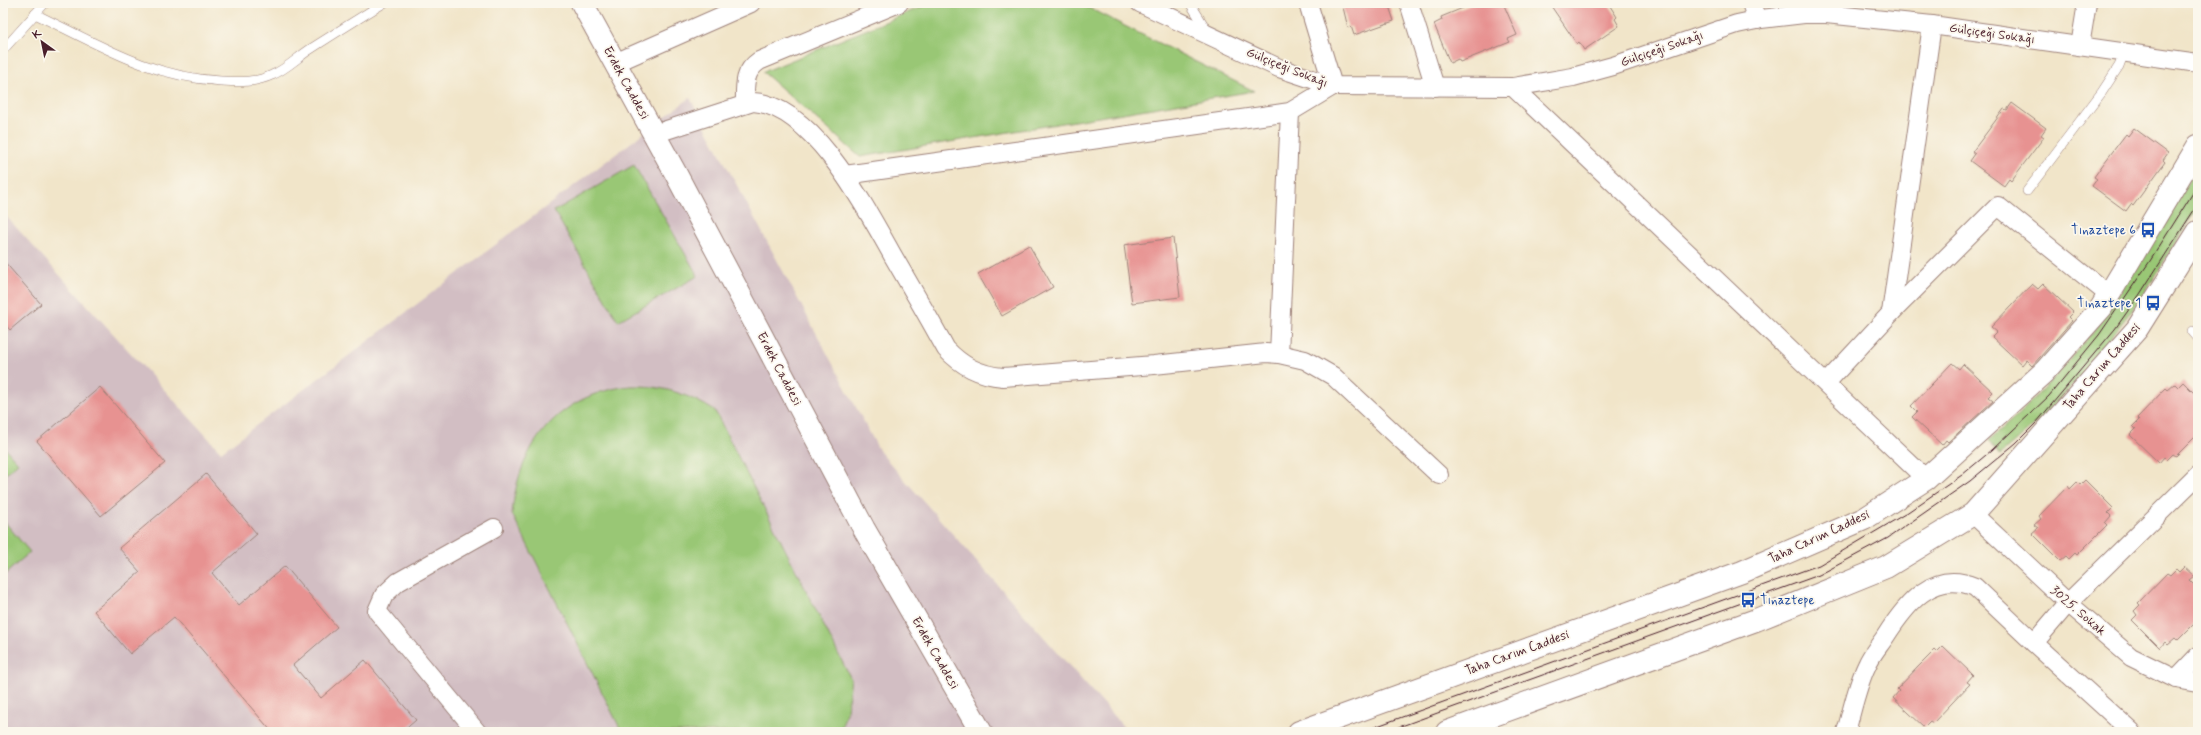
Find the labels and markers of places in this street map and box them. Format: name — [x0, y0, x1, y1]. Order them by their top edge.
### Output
bus stop icon: Tınaztepe 6 — [2139, 221, 2157, 239]
place label: Tınaztepe 6 — [2071, 222, 2136, 239]
bus stop icon: Tınaztepe 1 — [2144, 294, 2162, 312]
place label: Tınaztepe 1 — [2077, 295, 2141, 312]
bus stop icon: Tınaztepe — [1739, 591, 1757, 609]
place label: Tınaztepe — [1760, 592, 1815, 609]

